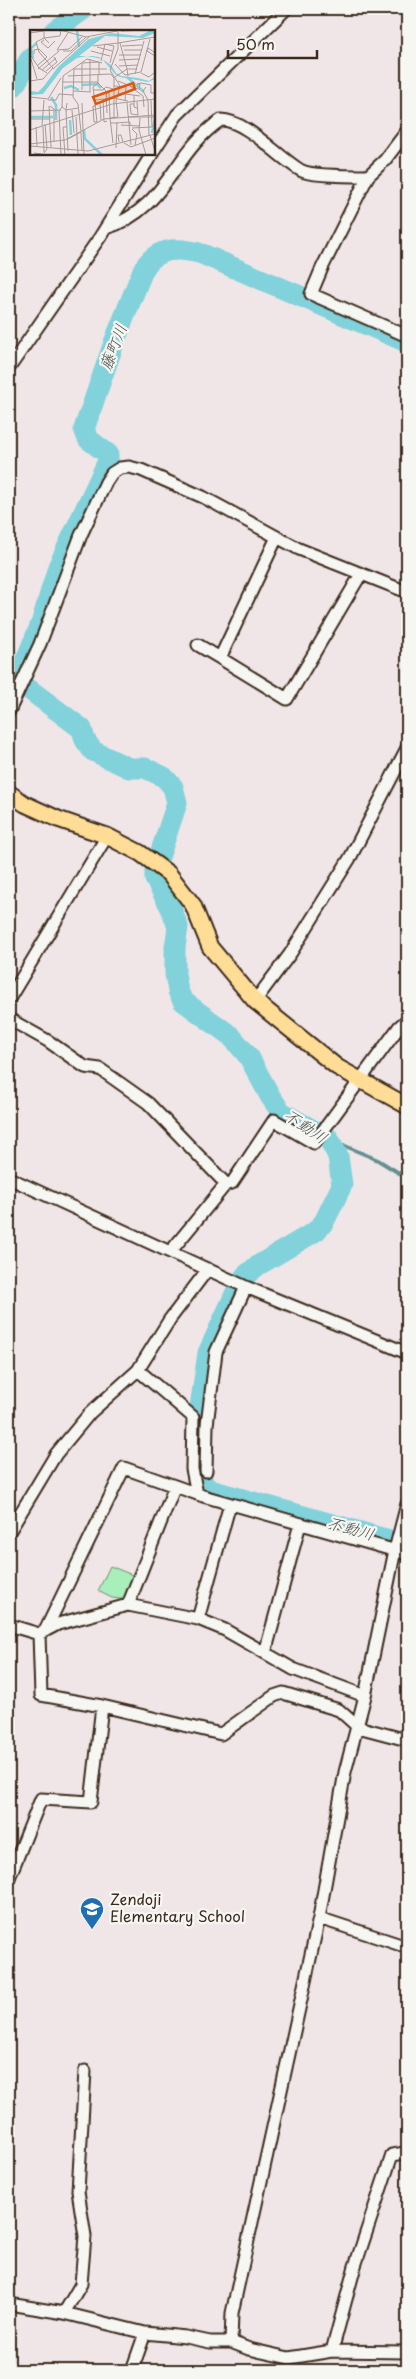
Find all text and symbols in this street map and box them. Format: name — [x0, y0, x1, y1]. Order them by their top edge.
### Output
scale bar — [228, 28, 317, 60]
inset map — [30, 30, 155, 155]
text: 50 m — [236, 32, 275, 55]
water label: 藤町川 — [92, 320, 132, 373]
water label: 不動川 — [280, 1102, 333, 1149]
water label: 不動川 — [325, 1509, 378, 1545]
place label: Zendoji Elementary School — [110, 1887, 245, 1927]
school or university icon: Zendoji Elementary School — [79, 1896, 105, 1930]

